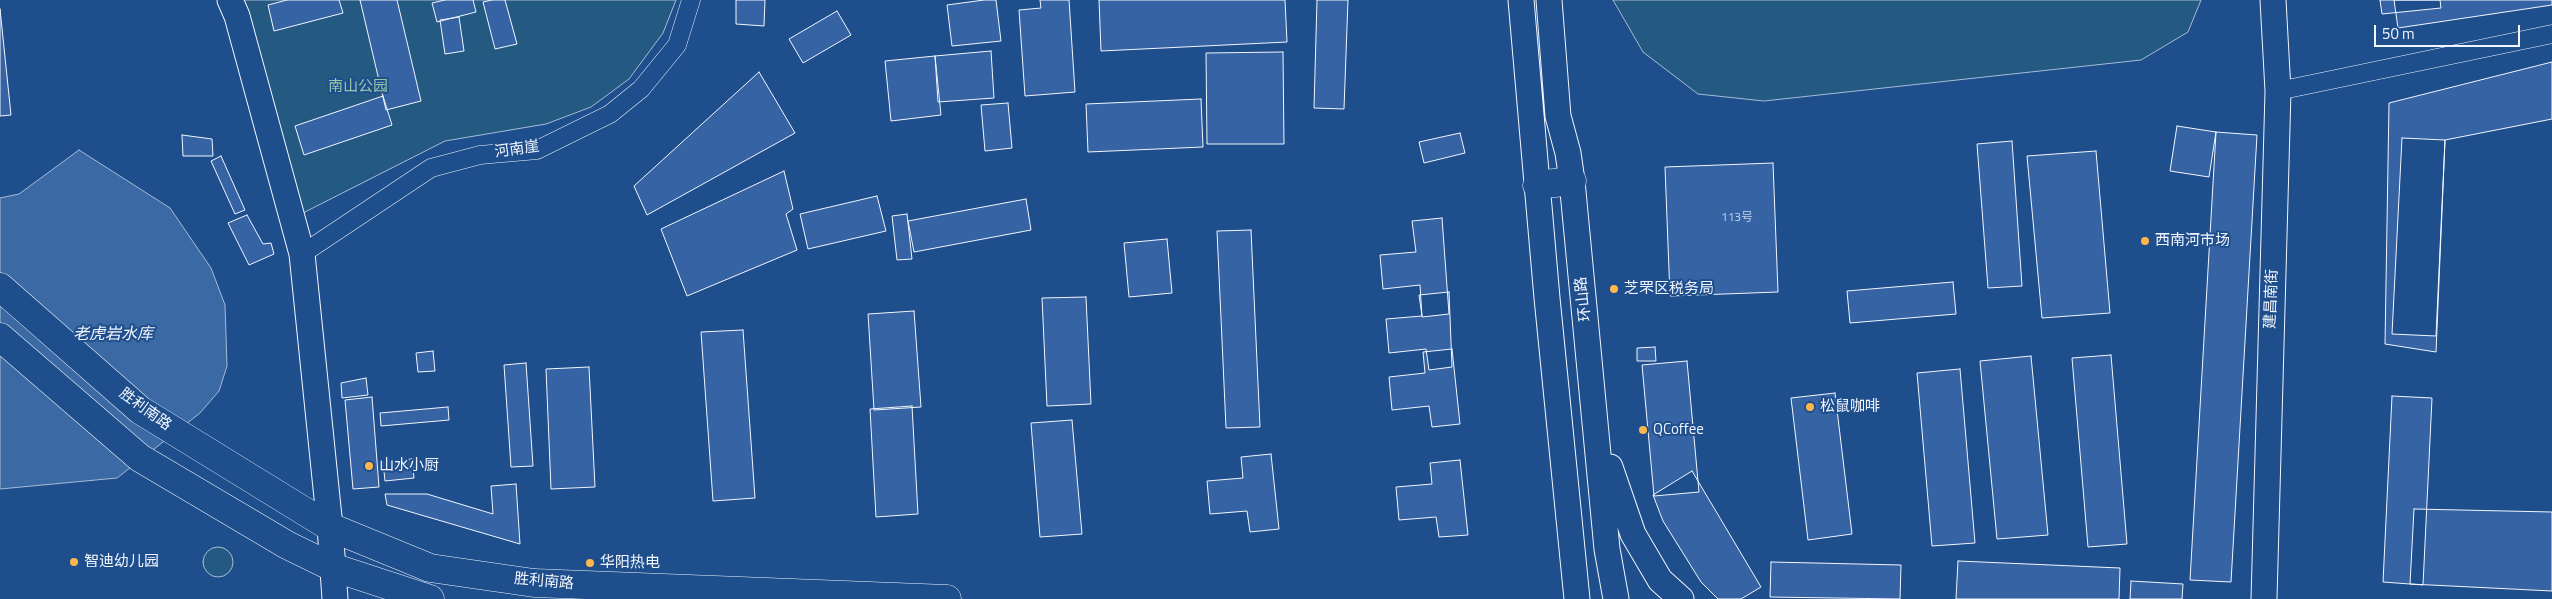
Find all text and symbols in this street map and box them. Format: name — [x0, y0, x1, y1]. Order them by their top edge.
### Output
scale bar — [2377, 15, 2523, 47]
text: 50 m — [2382, 22, 2415, 45]
park label: 南山公园 — [328, 78, 388, 96]
street label: 河南崖 — [493, 138, 541, 162]
house number: 113号 — [1721, 211, 1753, 225]
place label: 西南河市场 — [2155, 232, 2230, 250]
marker: 西南河市场 — [2139, 235, 2151, 247]
street label: 建昌南街 — [2262, 269, 2282, 329]
street label: 环山路 — [1573, 276, 1595, 322]
place label: 芝罘区税务局 — [1624, 280, 1714, 298]
marker: 芝罘区税务局 — [1608, 283, 1620, 295]
water label: 老虎岩水库 — [73, 325, 153, 345]
street label: 胜利南路 — [115, 385, 175, 435]
place label: 松鼠咖啡 — [1820, 398, 1880, 416]
marker: 松鼠咖啡 — [1804, 401, 1816, 413]
place label: QCoffee — [1653, 421, 1704, 439]
marker: QCoffee — [1637, 424, 1649, 436]
place label: 山水小厨 — [379, 457, 439, 475]
marker: 山水小厨 — [363, 460, 375, 472]
place label: 智迪幼儿园 — [84, 553, 159, 571]
place label: 华阳热电 — [600, 554, 660, 572]
marker: 智迪幼儿园 — [68, 556, 80, 568]
marker: 华阳热电 — [584, 557, 596, 569]
street label: 胜利南路 — [513, 570, 575, 594]

